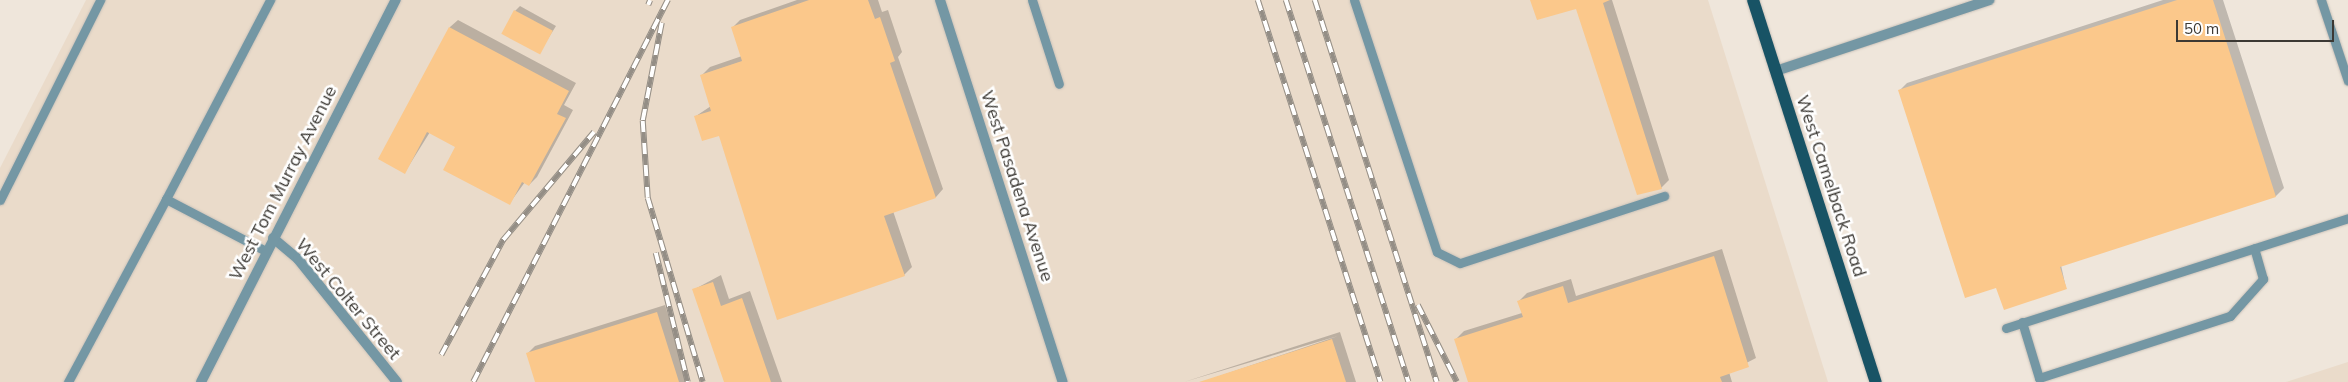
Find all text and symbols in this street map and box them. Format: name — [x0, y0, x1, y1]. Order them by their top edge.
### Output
scale bar — [2178, 10, 2336, 42]
text: 50 m — [2184, 19, 2219, 38]
street label: West Tom Murray Avenue — [224, 82, 342, 284]
street label: West Pasadena Avenue — [976, 88, 1058, 284]
street label: West Camelback Road — [1791, 92, 1871, 280]
street label: West Colter Street — [291, 234, 405, 364]

